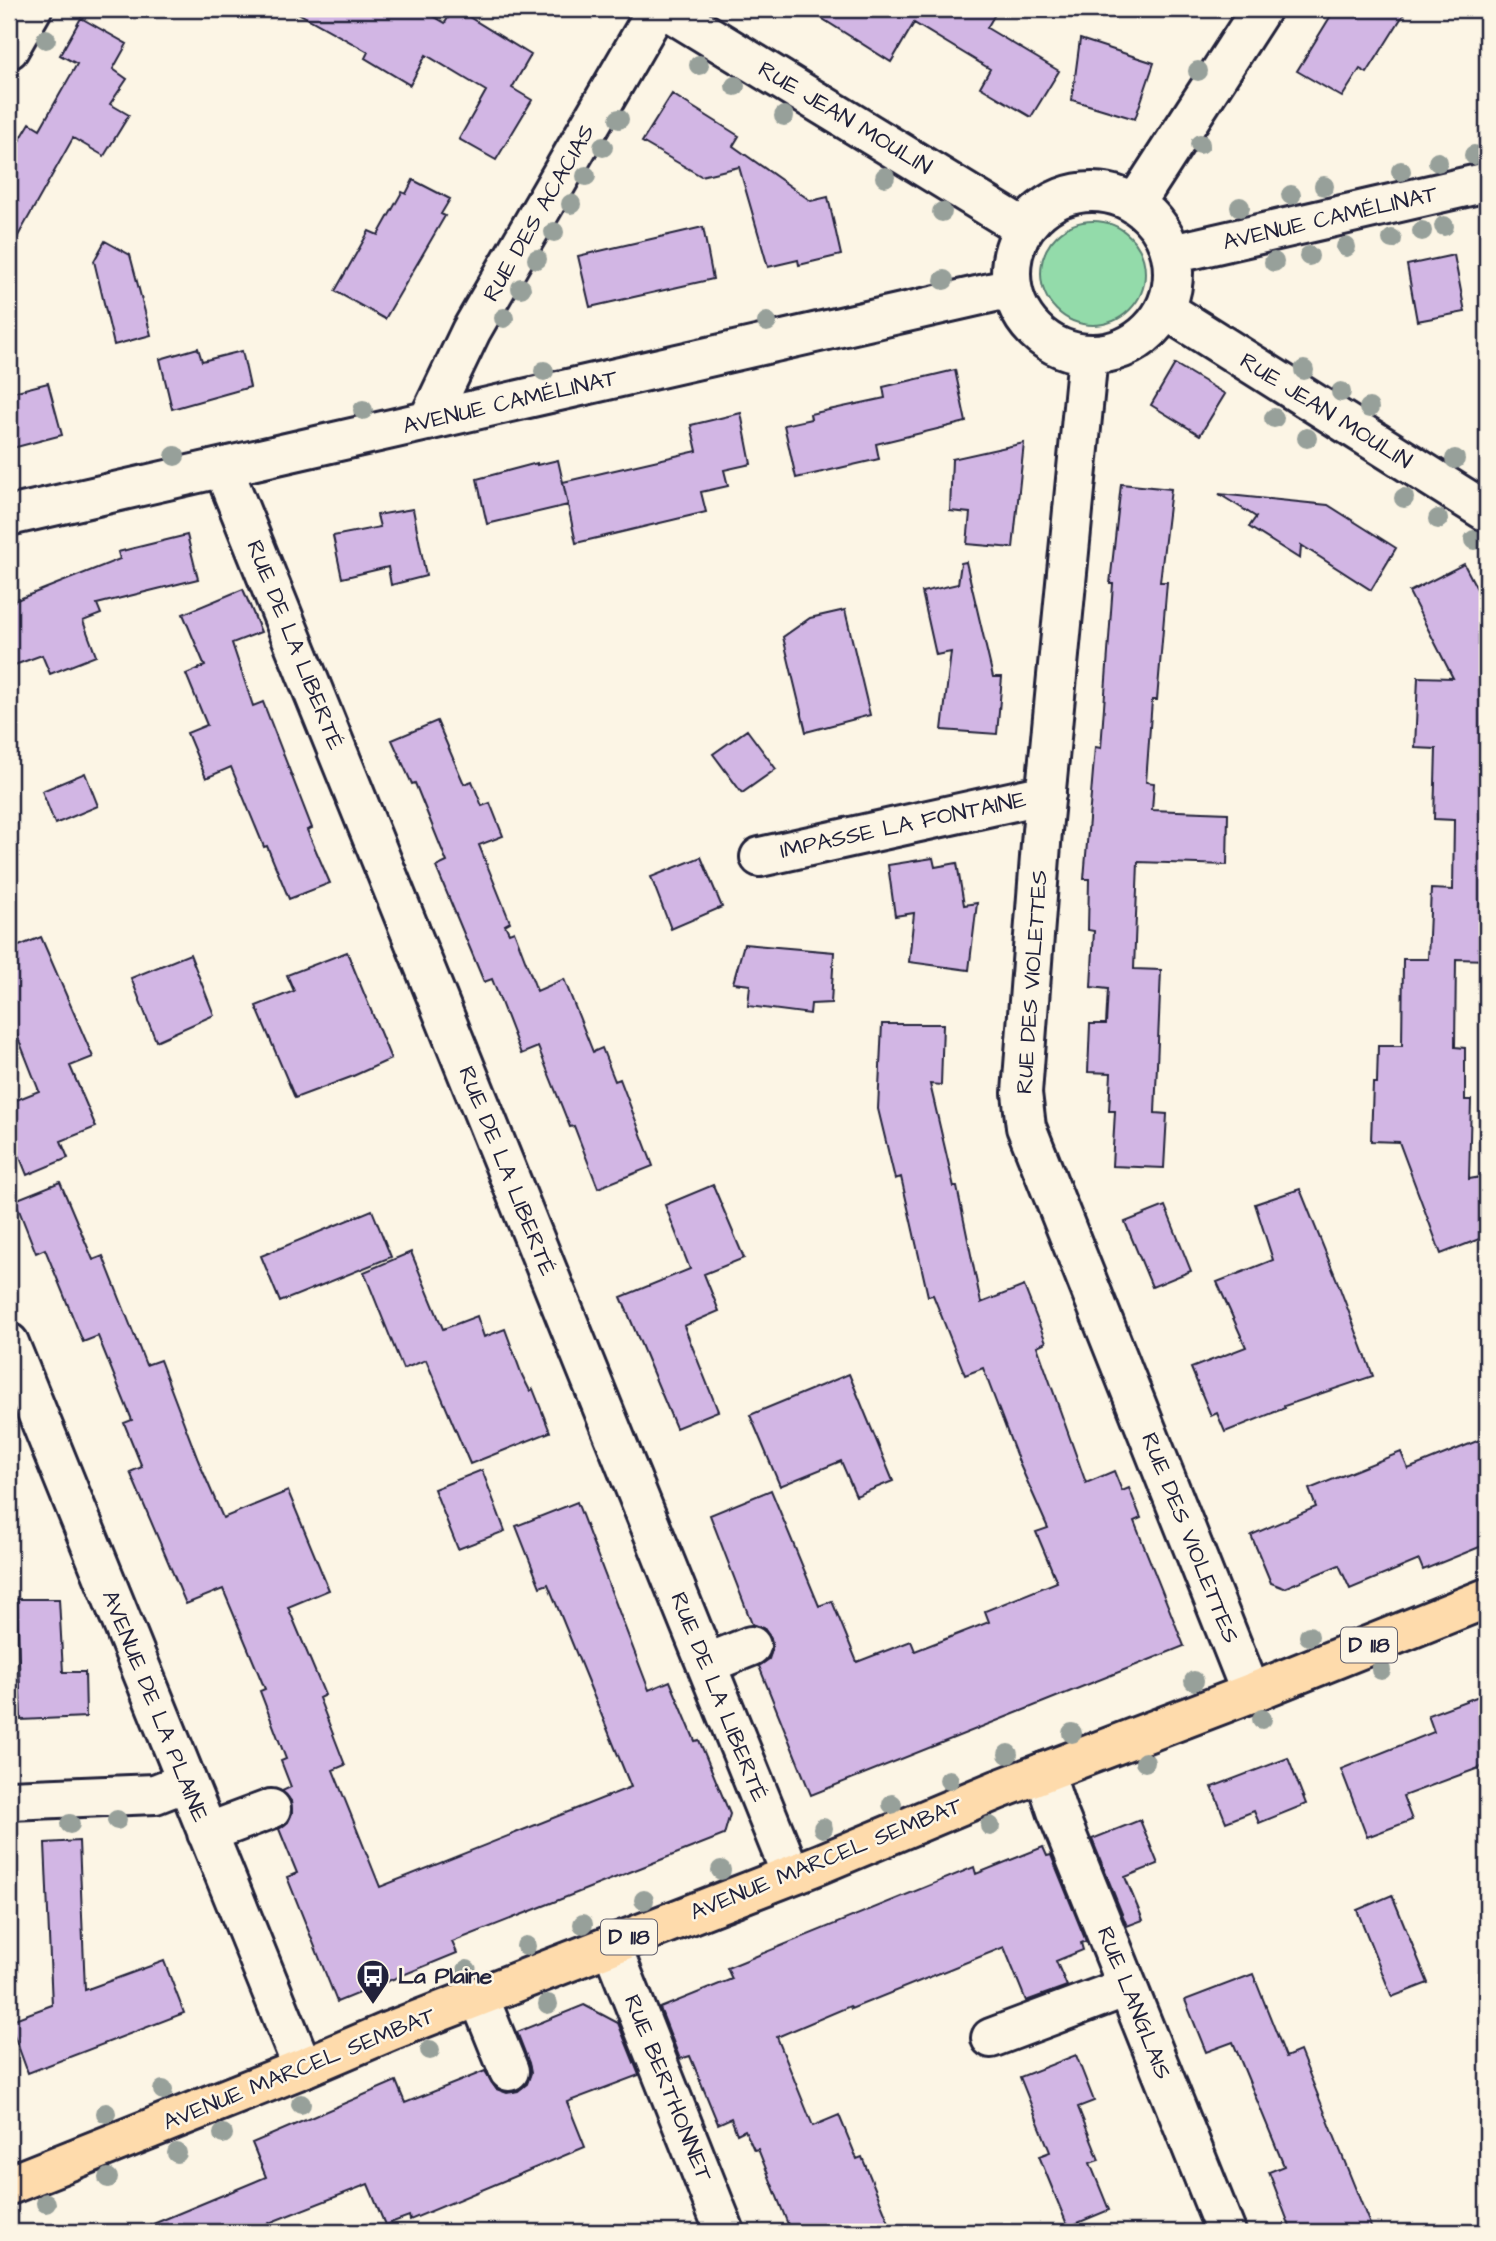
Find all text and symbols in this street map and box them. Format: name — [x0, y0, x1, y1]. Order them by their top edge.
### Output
street label: RUE JEAN MOULIN — [752, 53, 938, 183]
street label: RUE DES ACACIAS — [475, 118, 603, 307]
street label: AVENUE CAMÉLINAT — [1219, 178, 1441, 258]
street label: RUE JEAN MOULIN — [1234, 345, 1418, 477]
street label: AVENUE CAMÉLINAT — [399, 362, 621, 442]
street label: RUE DE LA LIBERTÉ — [238, 535, 352, 755]
street label: IMPASSE LA FONTAINE — [777, 783, 1029, 867]
street label: RUE DES VIOLETTES — [1008, 869, 1056, 1095]
street label: RUE DE LA LIBERTÉ — [450, 1061, 564, 1281]
street label: RUE DES VIOLETTES — [1133, 1428, 1247, 1648]
street label: AVENUE DE LA PLAINE — [94, 1585, 216, 1827]
street label: RUE DE LA LIBERTÉ — [662, 1587, 776, 1807]
road number: D 118 — [1341, 1628, 1397, 1662]
street label: AVENUE MARCEL SEMBAT — [685, 1789, 967, 1928]
road number: D 118 — [601, 1920, 657, 1954]
street label: RUE LANGLAIS — [1089, 1922, 1179, 2084]
bus stop icon: La Plaine — [354, 1957, 392, 2006]
place label: La Plaine — [398, 1960, 493, 1992]
street label: RUE BERTHONNET — [616, 1990, 720, 2187]
street label: AVENUE MARCEL SEMBAT — [158, 1999, 440, 2138]

